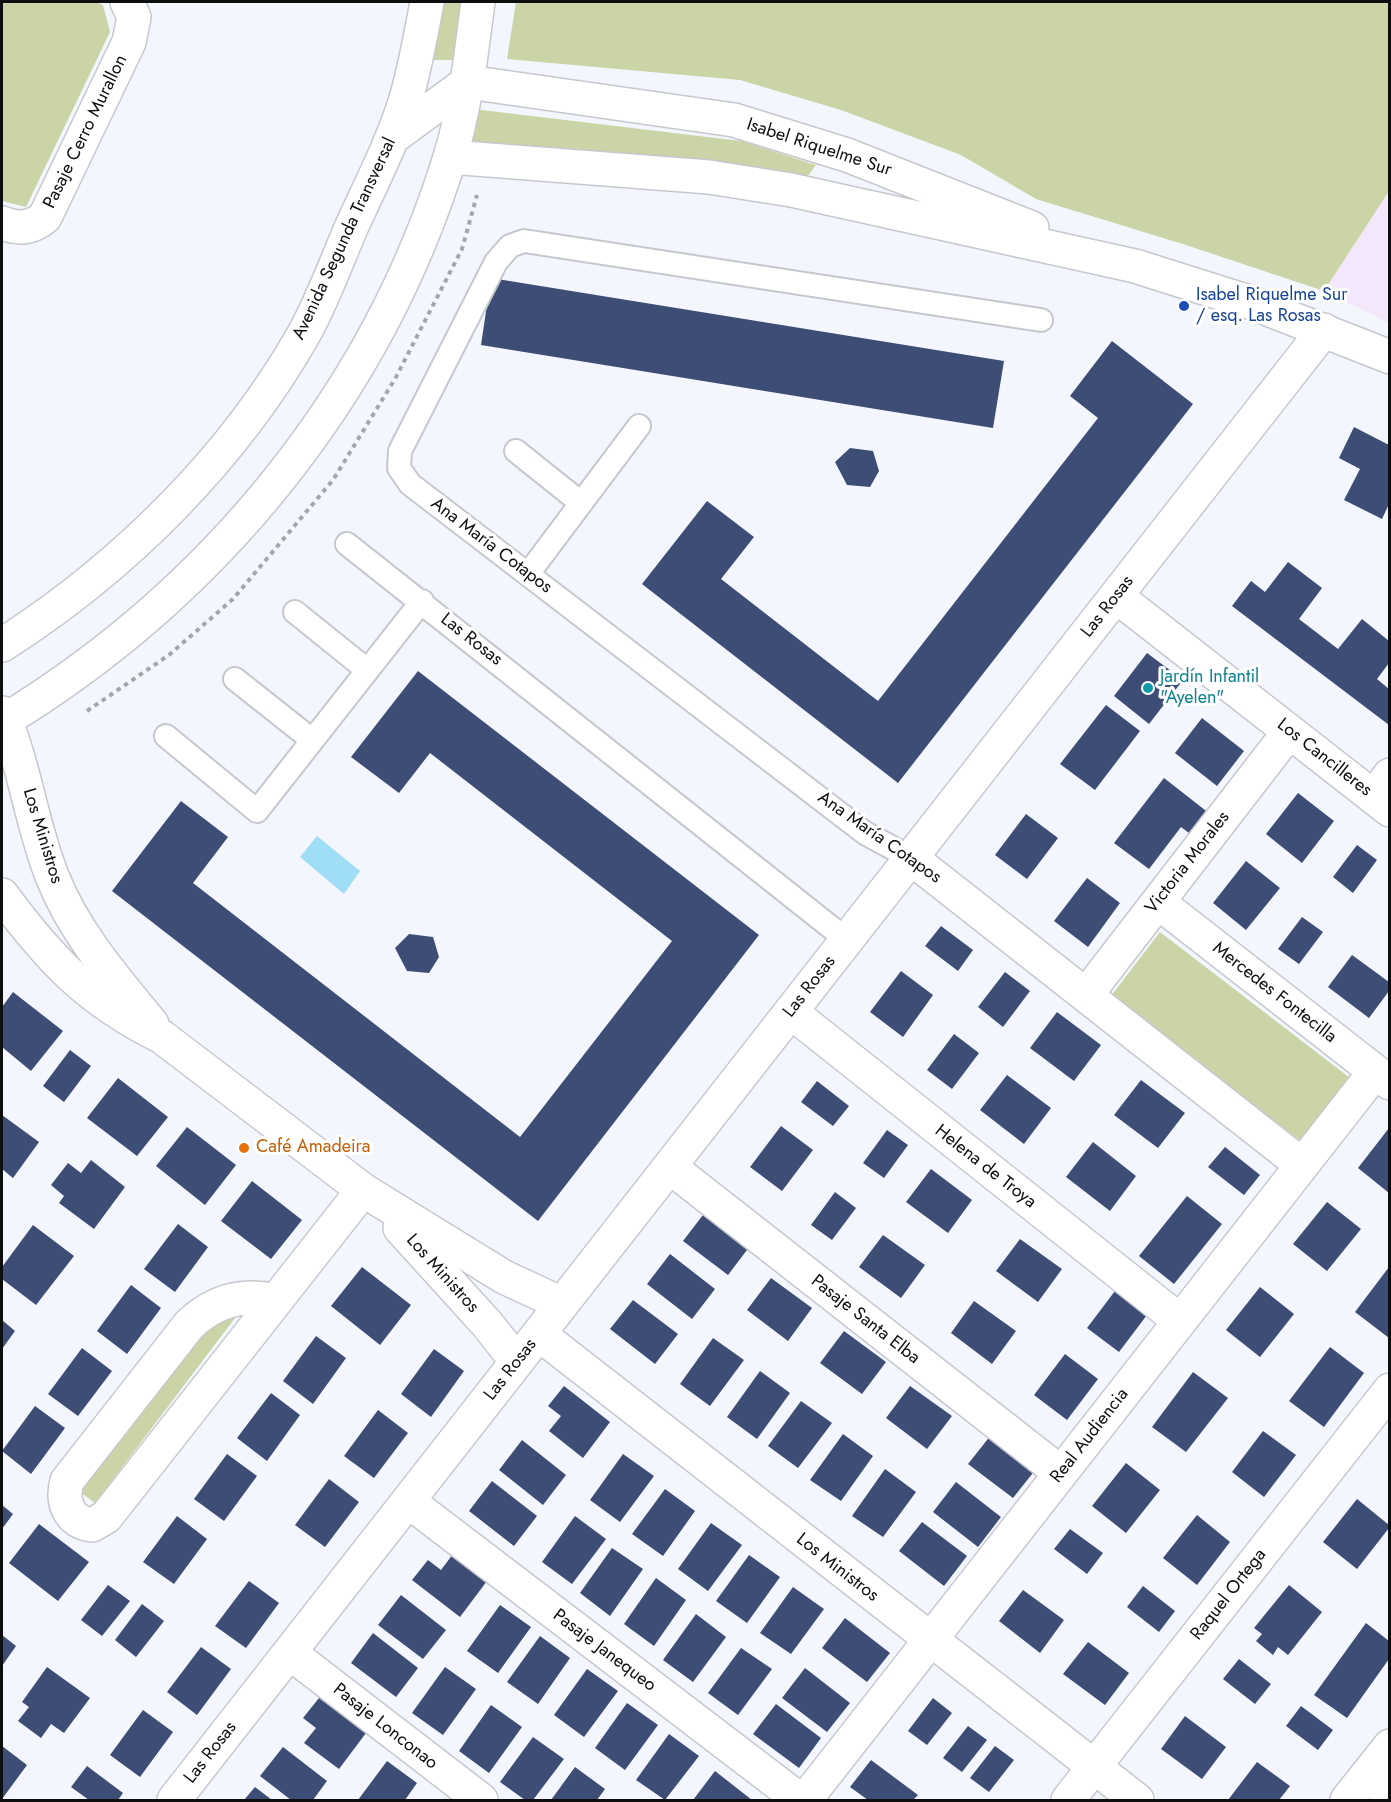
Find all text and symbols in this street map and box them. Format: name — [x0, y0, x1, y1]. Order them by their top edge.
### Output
street label: Pasaje Cerro Murallon — [39, 52, 133, 212]
street label: Isabel Riquelme Sur — [744, 114, 894, 182]
street label: Avenida Segunda Transversal — [289, 135, 401, 343]
place label: Isabel Riquelme Sur / esq. Las Rosas — [1196, 285, 1347, 328]
marker: Isabel Riquelme Sur / esq. Las Rosas — [1177, 299, 1191, 313]
street label: Ana María Cotapos — [426, 493, 556, 599]
street label: Las Rosas — [1077, 572, 1139, 642]
street label: Las Rosas — [436, 609, 506, 671]
place label: Jardín Infantil "Ayelen" — [1160, 667, 1259, 710]
marker: Jardín Infantil "Ayelen" — [1141, 681, 1155, 695]
street label: Los Cancilleres — [1272, 714, 1376, 802]
street label: Los Ministros — [17, 786, 67, 886]
street label: Ana María Cotapos — [813, 787, 945, 889]
street label: Victoria Morales — [1141, 807, 1235, 919]
street label: Mercedes Fontecilla — [1208, 938, 1340, 1048]
street label: Las Rosas — [779, 952, 841, 1022]
street label: Helena de Troya — [930, 1121, 1040, 1213]
place label: Café Amadeira — [256, 1137, 370, 1159]
marker: Café Amadeira — [237, 1141, 251, 1155]
street label: Los Ministros — [401, 1230, 483, 1318]
street label: Pasaje Santa Elba — [806, 1271, 924, 1369]
street label: Las Rosas — [480, 1335, 542, 1405]
street label: Real Audiencia — [1046, 1384, 1134, 1488]
street label: Los Ministros — [792, 1529, 882, 1607]
street label: Raquel Ortega — [1187, 1545, 1271, 1645]
street label: Pasaje Janequeo — [548, 1605, 660, 1697]
street label: Pasaje Lonconao — [328, 1679, 442, 1775]
street label: Las Rosas — [180, 1718, 242, 1788]

